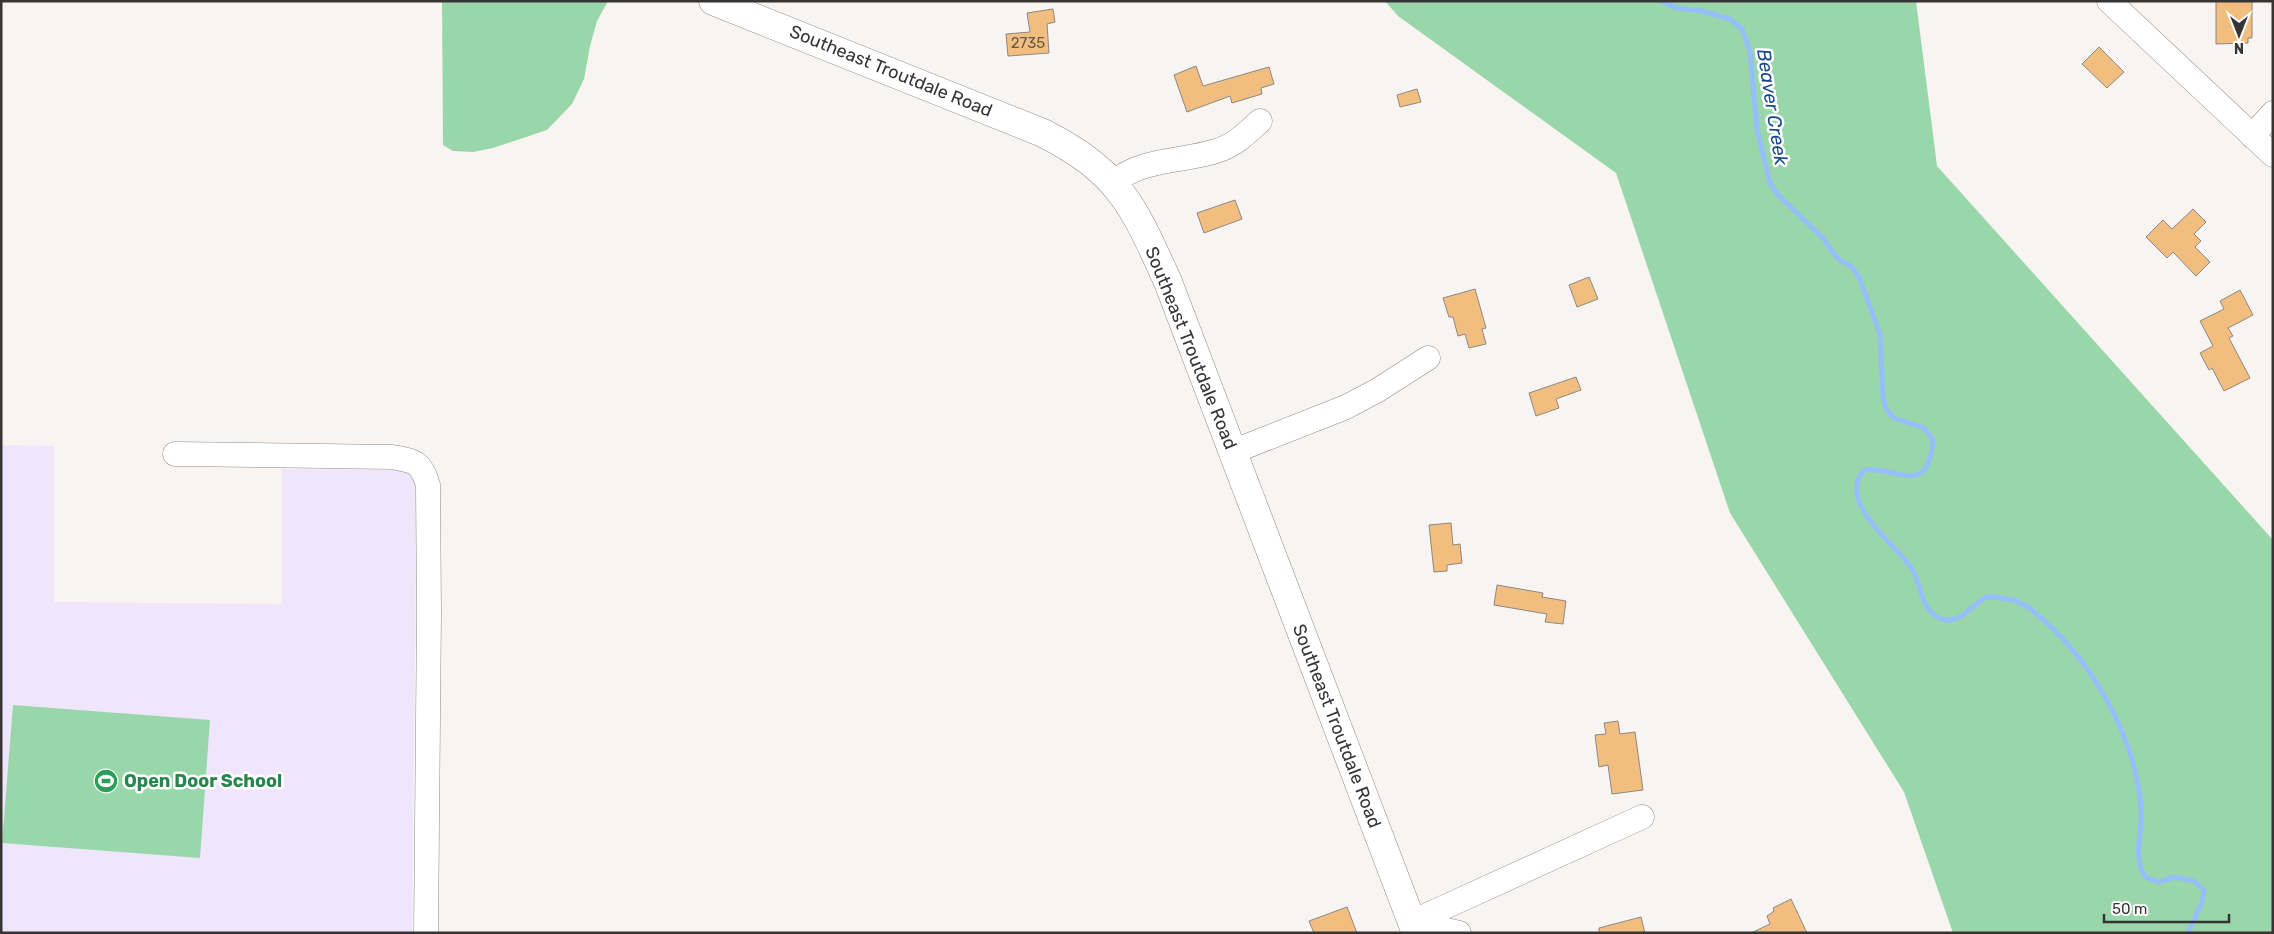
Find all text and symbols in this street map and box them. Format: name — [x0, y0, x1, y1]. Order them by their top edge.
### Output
north arrow — [2214, 10, 2264, 60]
street label: Southeast Troutdale Road — [786, 20, 996, 122]
house number: 2735 — [1011, 34, 1045, 52]
text: N — [2234, 39, 2244, 56]
water label: Beaver Creek — [1752, 47, 1793, 167]
street label: Southeast Troutdale Road — [1140, 243, 1242, 453]
street label: Southeast Troutdale Road — [1288, 621, 1386, 831]
sports icon: Open Door School — [93, 768, 119, 794]
place label: Open Door School — [124, 770, 282, 792]
scale bar — [2104, 892, 2229, 924]
text: 50 m — [2112, 900, 2147, 918]

